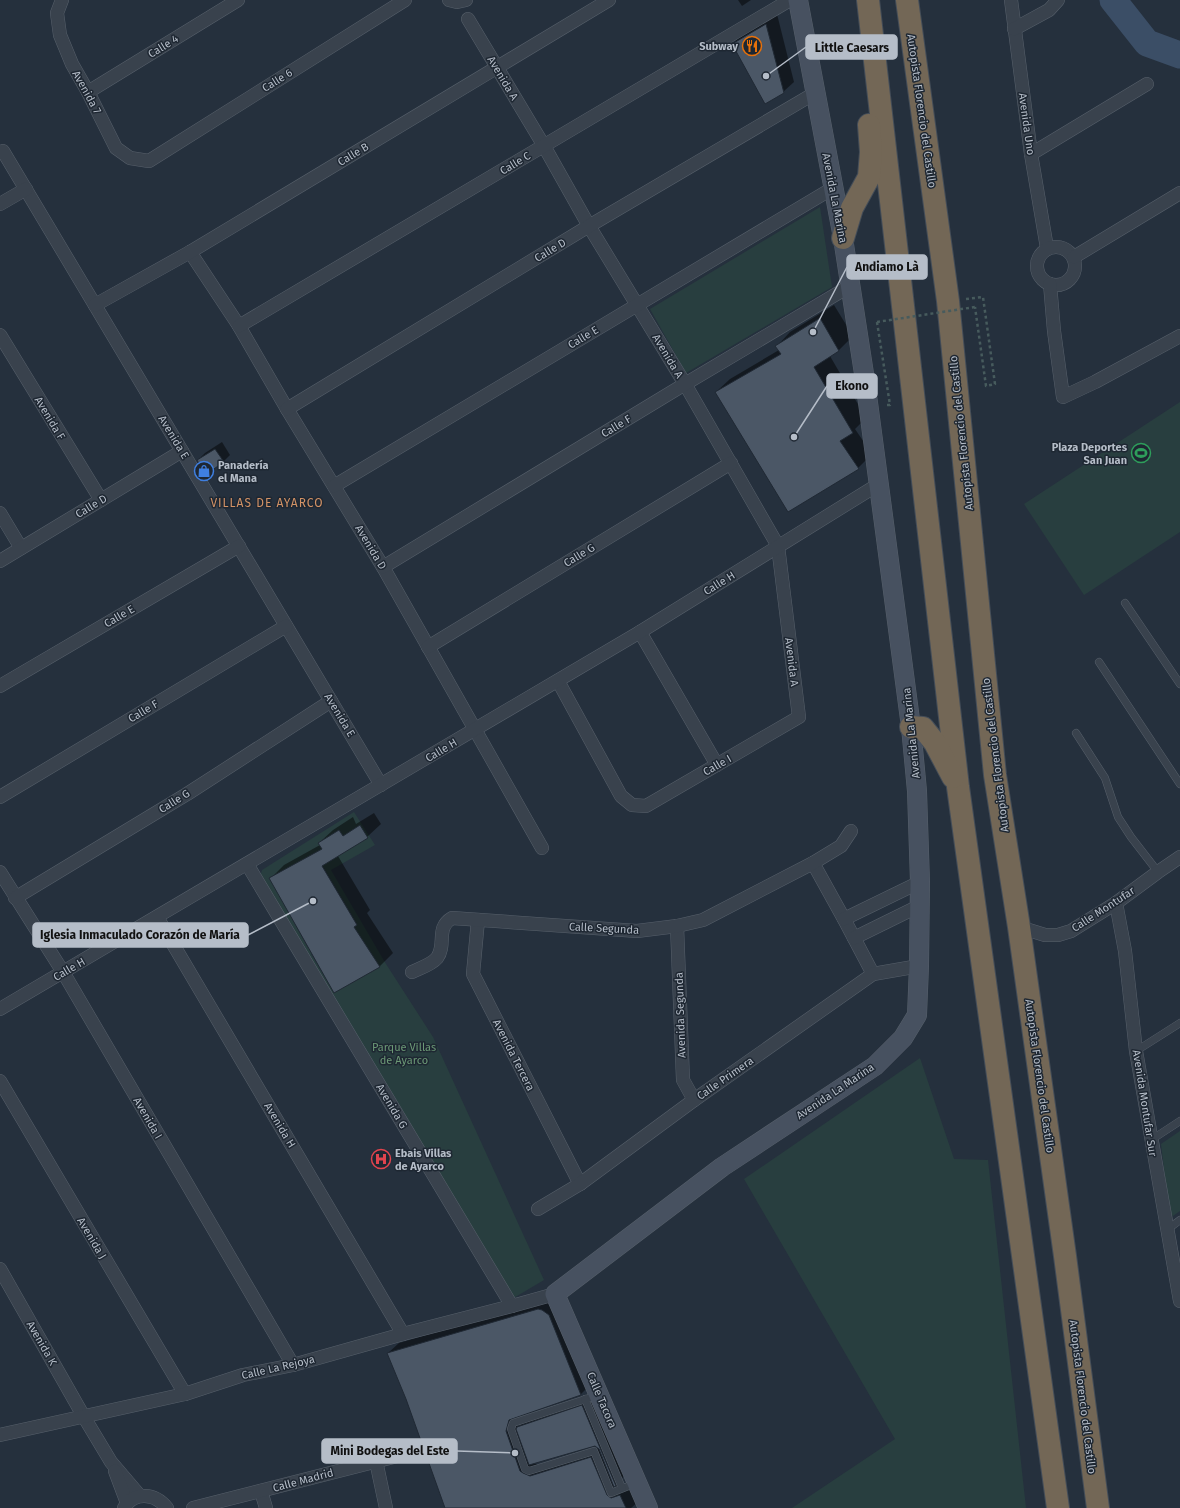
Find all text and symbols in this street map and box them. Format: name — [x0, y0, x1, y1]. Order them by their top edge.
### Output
street label: Calle 4 — [146, 32, 181, 61]
street label: Autopista Florencio del Castillo — [904, 33, 939, 189]
restaurant icon: Subway — [741, 35, 763, 57]
callout: Little Caesars — [806, 35, 897, 59]
place label: Subway — [699, 40, 738, 53]
text: Little Caesars — [815, 41, 889, 55]
street label: Avenida A — [484, 54, 521, 103]
street label: Calle 6 — [260, 66, 295, 95]
street label: Avenida 7 — [69, 68, 104, 116]
street label: Avenida Uno — [1016, 92, 1037, 156]
street label: Calle B — [335, 140, 371, 169]
street label: Calle C — [498, 149, 533, 178]
street label: Avenida La Marina — [819, 152, 850, 244]
street label: Calle D — [532, 236, 568, 265]
callout: Andiamo Là — [847, 255, 927, 279]
text: Andiamo Là — [854, 260, 919, 274]
street label: Calle E — [566, 323, 601, 352]
street label: Avenida A — [649, 332, 686, 381]
street label: Autopista Florencio del Castillo — [947, 355, 976, 511]
callout: Ekono — [827, 374, 877, 398]
text: Ekono — [835, 379, 869, 393]
street label: Avenida F — [32, 394, 68, 443]
street label: Calle F — [599, 412, 634, 440]
street label: Avenida E — [155, 413, 192, 462]
place label: Plaza Deportes San Juan — [1052, 441, 1128, 467]
sports icon: Plaza Deportes San Juan — [1130, 442, 1152, 464]
place label: Panadería el Mana — [218, 459, 269, 485]
shop icon: Panadería el Mana — [193, 460, 215, 482]
street label: Calle D — [73, 492, 109, 521]
district label: VILLAS DE AYARCO — [210, 496, 324, 510]
street label: Avenida D — [352, 523, 389, 572]
street label: Calle G — [561, 541, 597, 570]
street label: Calle H — [701, 569, 737, 598]
street label: Calle E — [102, 602, 137, 630]
street label: Avenida A — [782, 637, 801, 688]
street label: Autopista Florencio del Castillo — [980, 677, 1011, 833]
street label: Avenida La Marina — [900, 687, 923, 779]
street label: Avenida E — [321, 691, 358, 740]
street label: Calle F — [126, 697, 161, 725]
street label: Calle H — [423, 736, 459, 765]
street label: Calle I — [701, 752, 734, 779]
street label: Calle G — [156, 787, 192, 816]
street label: Calle Montufar — [1069, 884, 1138, 935]
street label: Calle Segunda — [569, 920, 639, 937]
callout: Iglesia Inmaculado Corazón de María — [33, 923, 248, 947]
text: Iglesia Inmaculado Corazón de María — [40, 928, 240, 942]
street label: Calle H — [51, 955, 88, 984]
street label: Avenida Segunda — [673, 972, 688, 1058]
street label: Autopista Florencio del Castillo — [1022, 998, 1057, 1154]
street label: Avenida Tercera — [490, 1017, 537, 1093]
park label: Parque Villas de Ayarco — [372, 1041, 436, 1067]
street label: Avenida Montufar Sur — [1130, 1049, 1159, 1158]
street label: Calle Primera — [695, 1054, 756, 1103]
street label: Avenida La Marina — [794, 1060, 877, 1122]
street label: Avenida G — [373, 1082, 410, 1131]
street label: Avenida I — [130, 1095, 165, 1141]
street label: Avenida H — [261, 1100, 298, 1150]
place label: Ebais Villas de Ayarco — [395, 1147, 452, 1173]
hospital icon: Ebais Villas de Ayarco — [370, 1148, 392, 1170]
street label: Avenida J — [74, 1215, 109, 1261]
street label: Avenida K — [24, 1319, 60, 1368]
street label: Autopista Florencio del Castillo — [1067, 1319, 1098, 1475]
street label: Calle La Rejoya — [240, 1353, 316, 1382]
street label: Calle Tacora — [584, 1370, 619, 1430]
callout: Mini Bodegas del Este — [322, 1439, 457, 1463]
text: Mini Bodegas del Este — [331, 1444, 450, 1458]
street label: Calle Madrid — [271, 1466, 335, 1495]

